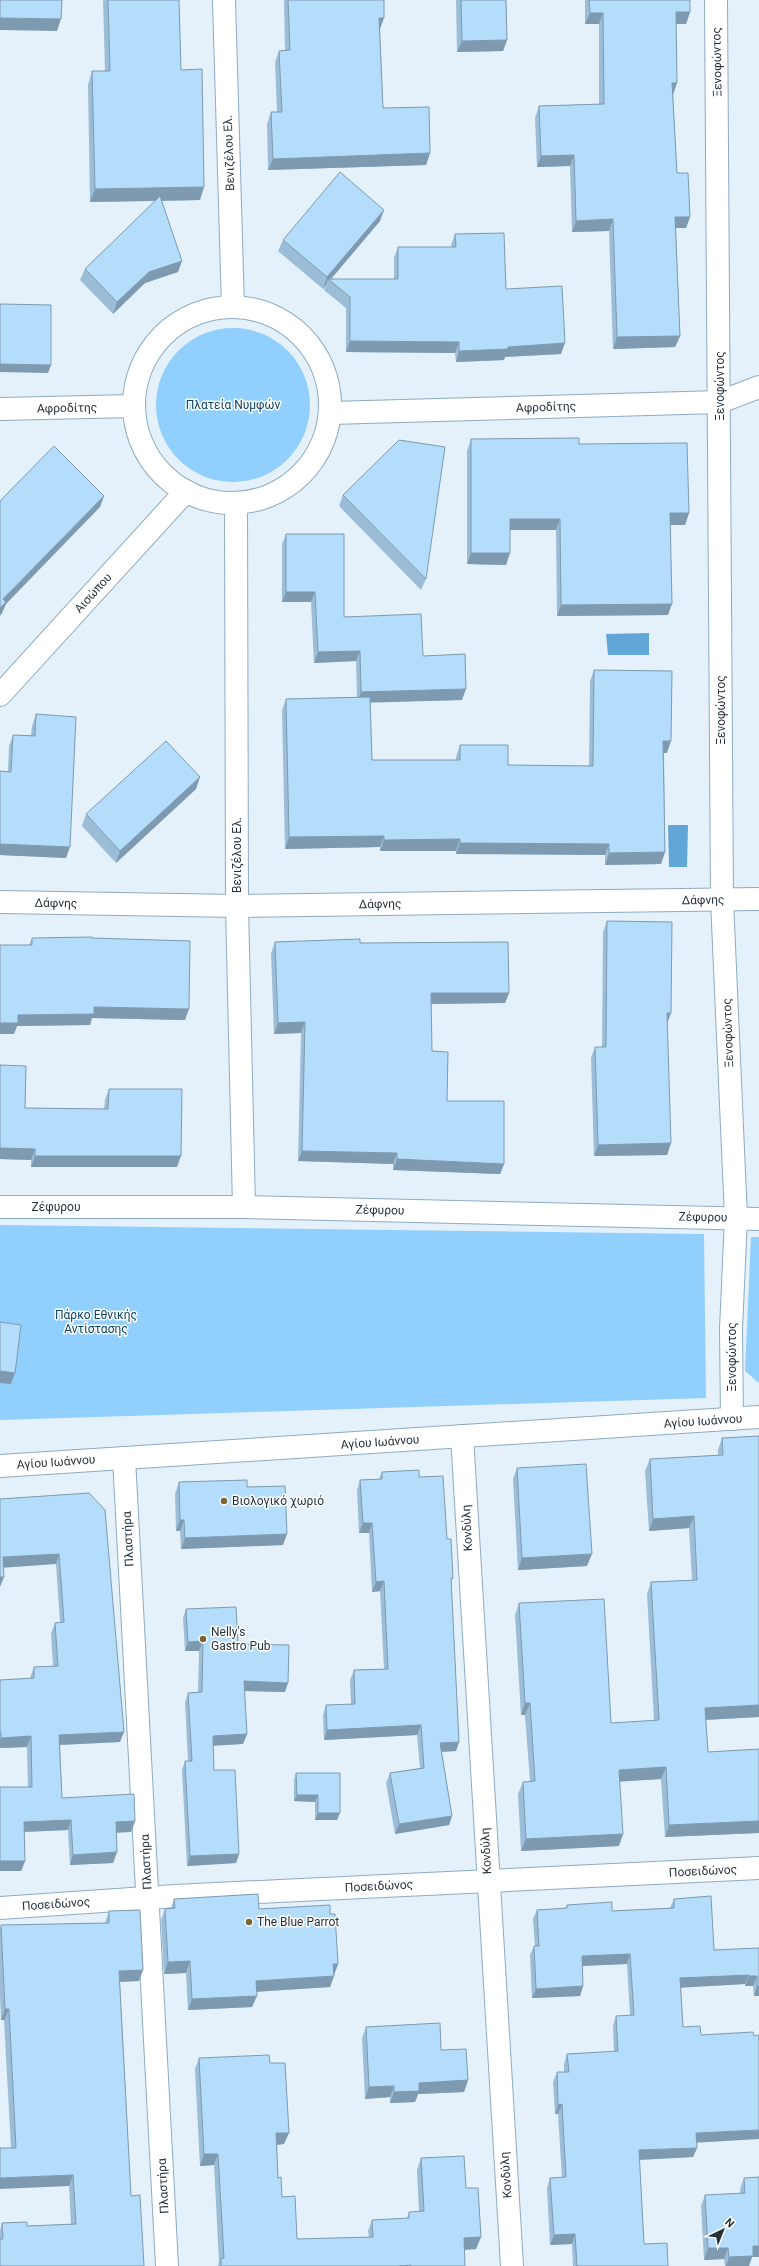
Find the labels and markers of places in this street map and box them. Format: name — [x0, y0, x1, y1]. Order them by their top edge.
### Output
place label: Βιολογικό χωριό — [232, 1494, 324, 1508]
marker: Βιολογικό χωριό — [219, 1496, 229, 1506]
place label: Nelly's Gastro Pub — [211, 1625, 271, 1653]
marker: Nelly's Gastro Pub — [198, 1634, 208, 1644]
place label: The Blue Parrot — [257, 1915, 339, 1929]
marker: The Blue Parrot — [244, 1917, 254, 1927]

